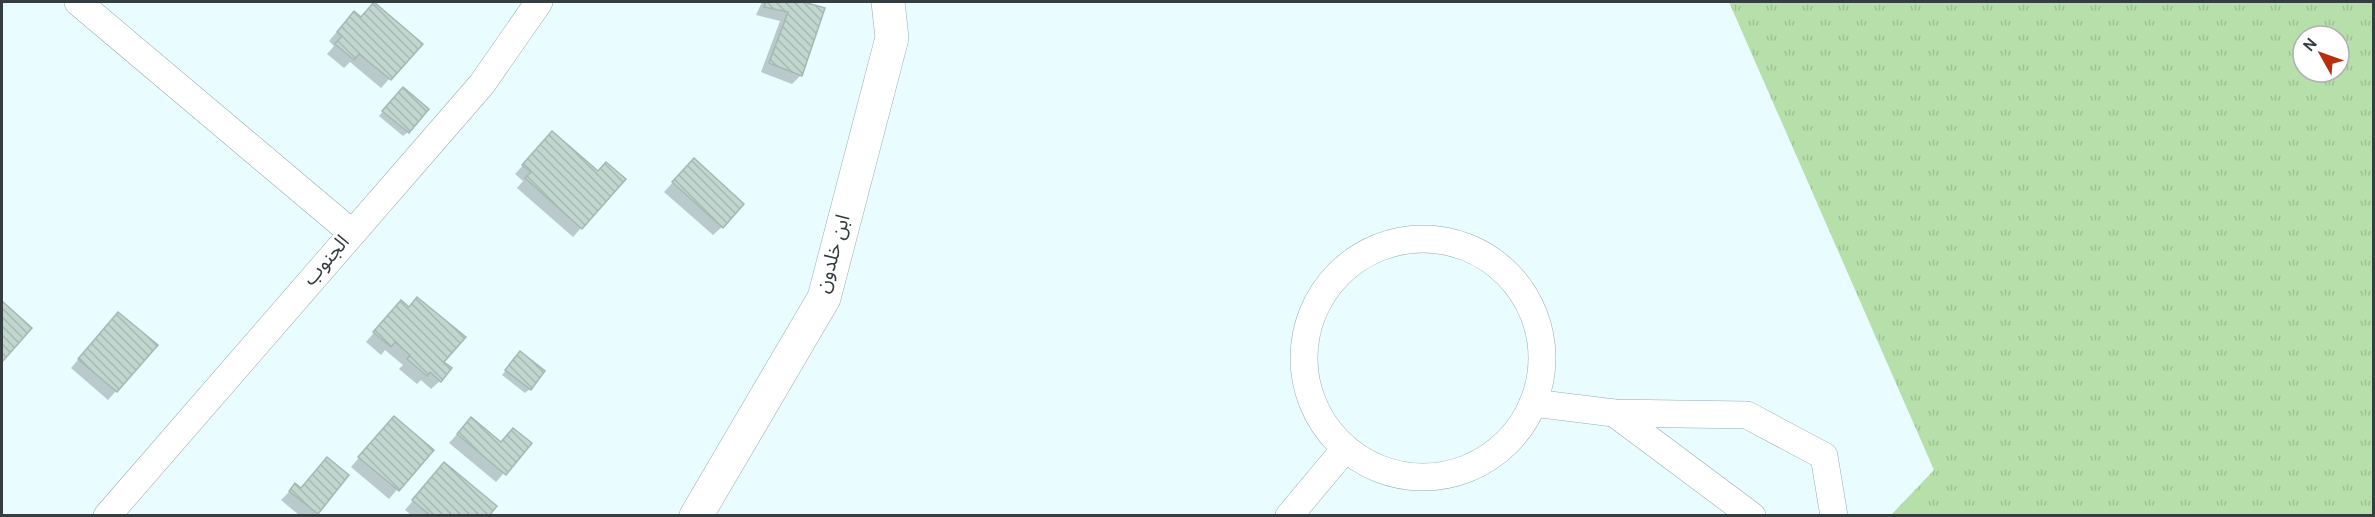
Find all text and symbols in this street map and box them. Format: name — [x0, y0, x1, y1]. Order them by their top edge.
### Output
north arrow — [2291, 24, 2351, 84]
text: N — [2300, 35, 2322, 56]
street label: ابن خلدون — [810, 212, 858, 296]
street label: الجنوب — [298, 230, 356, 292]

